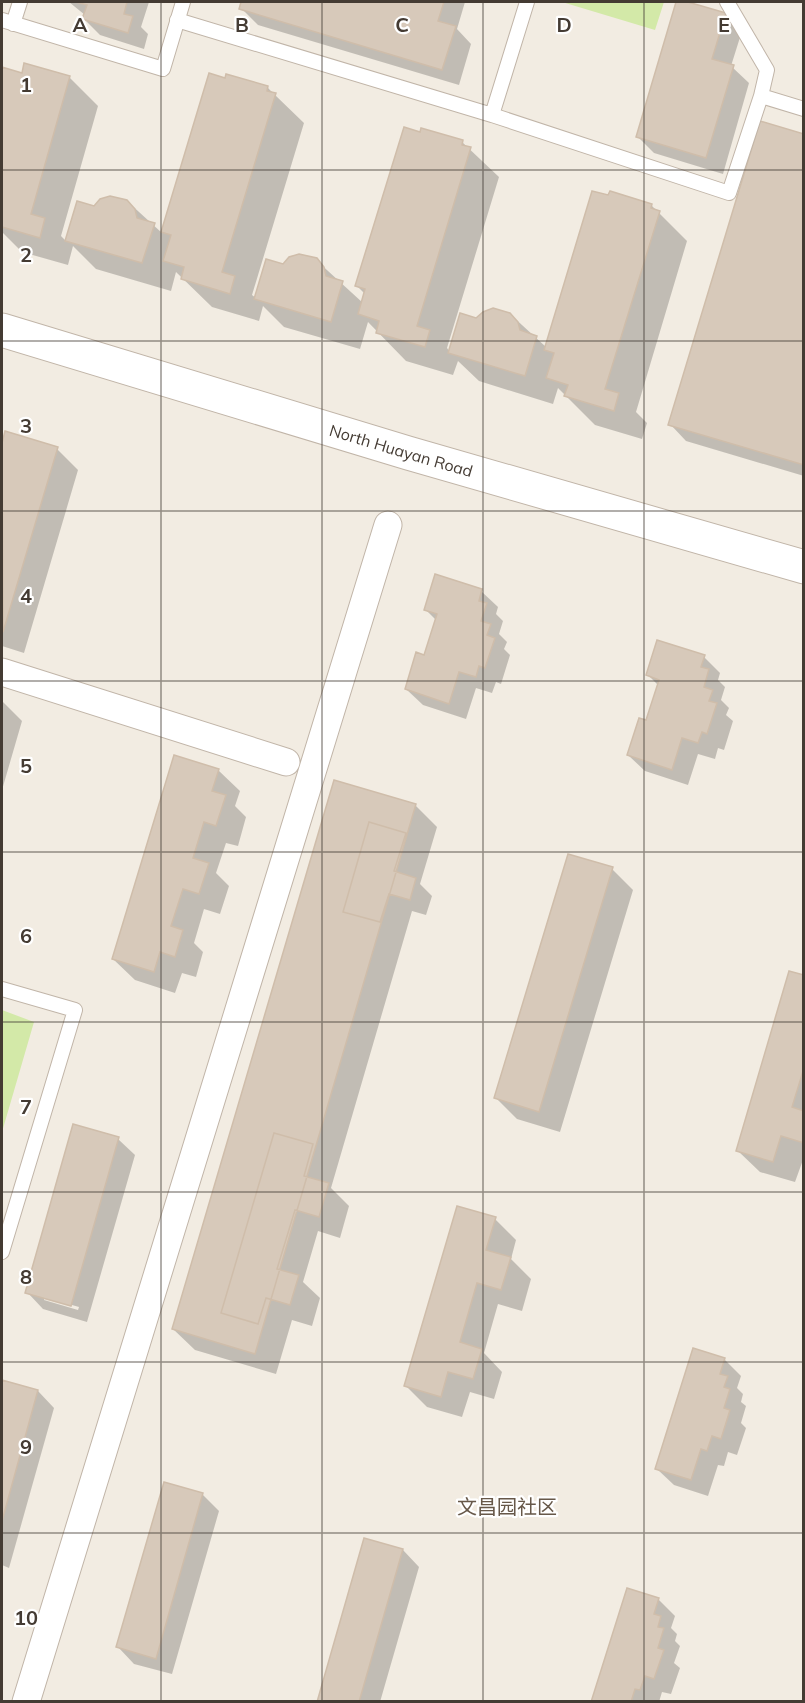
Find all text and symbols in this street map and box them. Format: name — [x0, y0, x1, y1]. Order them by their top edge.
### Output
text: A — [73, 12, 88, 37]
text: B — [235, 12, 249, 37]
text: C — [395, 12, 409, 37]
text: D — [556, 12, 572, 37]
text: E — [718, 12, 730, 37]
text: 1 — [20, 72, 32, 97]
text: 2 — [20, 242, 32, 267]
text: 3 — [20, 413, 32, 438]
street label: North Huayan Road — [327, 420, 475, 481]
text: 4 — [20, 583, 32, 608]
text: 5 — [20, 753, 32, 778]
text: 6 — [20, 923, 32, 948]
text: 7 — [20, 1094, 32, 1119]
text: 8 — [20, 1264, 32, 1289]
text: 9 — [20, 1434, 32, 1459]
district label: 文昌园社区 — [457, 1494, 557, 1519]
text: 10 — [14, 1605, 38, 1630]

